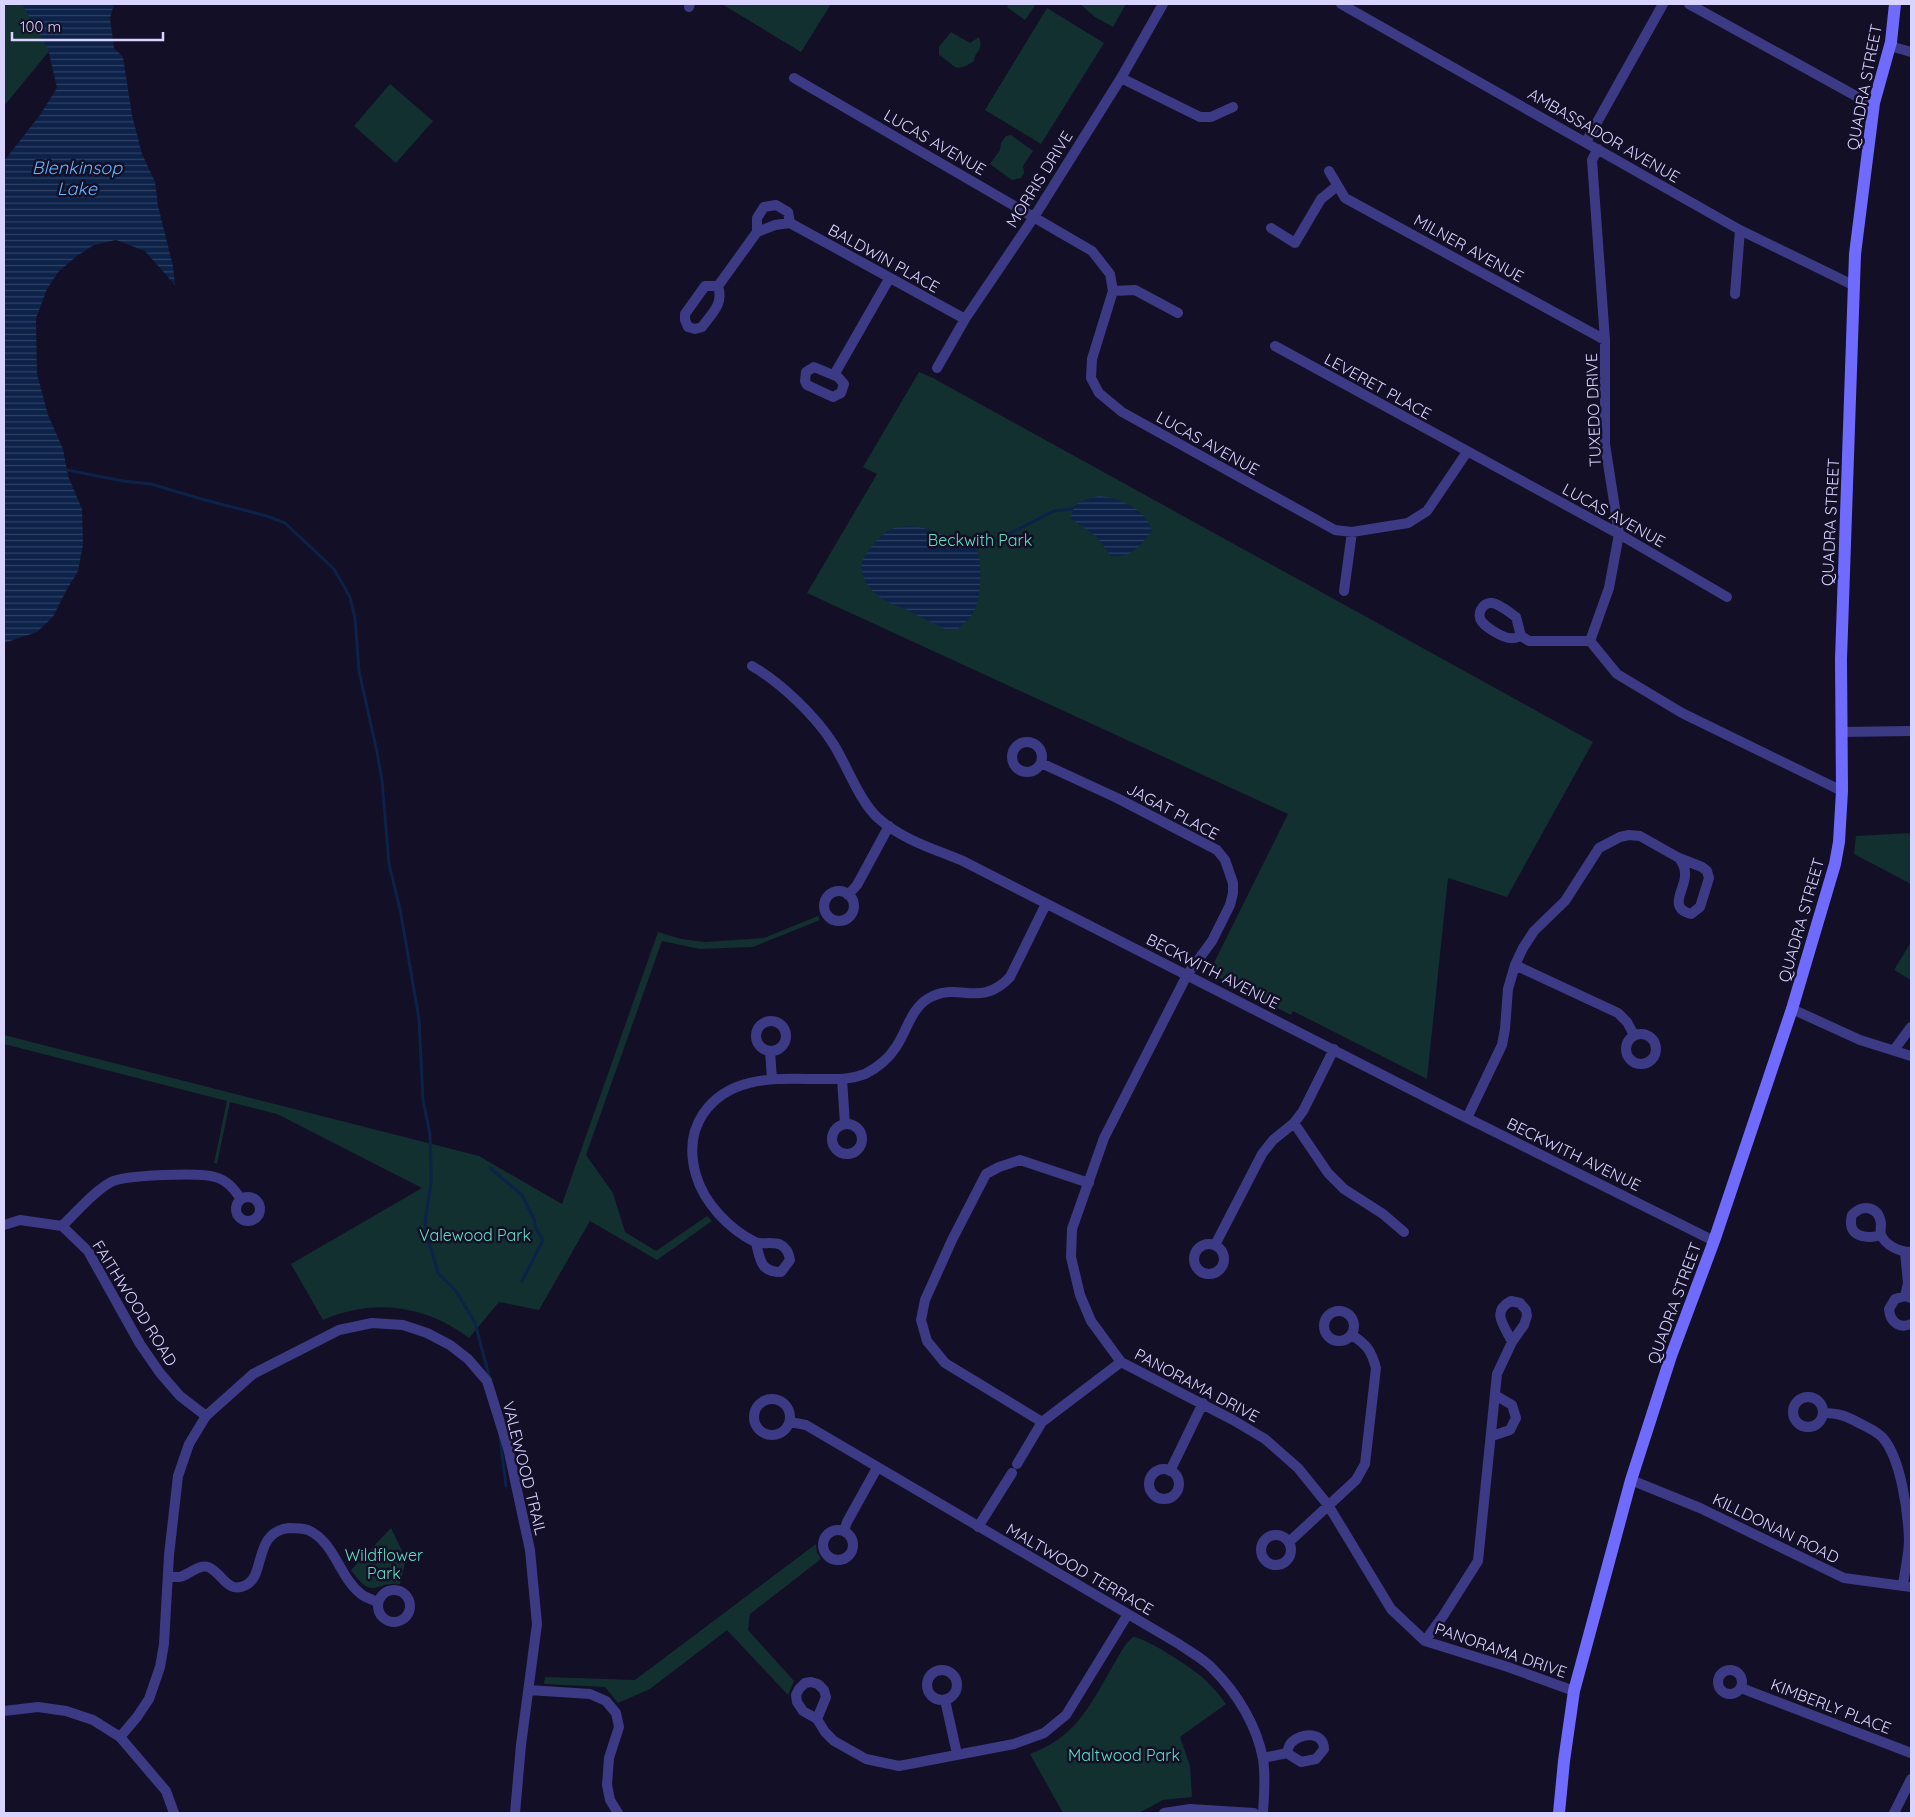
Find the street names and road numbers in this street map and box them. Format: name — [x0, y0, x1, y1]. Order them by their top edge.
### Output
street label: QUADRA STREET — [1842, 22, 1886, 152]
street label: AMBASSADOR AVENUE — [1524, 83, 1684, 187]
street label: LUCAS AVENUE — [880, 105, 990, 179]
street label: MORRIS DRIVE — [1001, 127, 1077, 231]
street label: MILNER AVENUE — [1411, 210, 1527, 286]
street label: BALDWIN PLACE — [825, 219, 943, 297]
street label: LEVERET PLACE — [1321, 348, 1435, 424]
street label: TUXEDO DRIVE — [1581, 353, 1605, 467]
street label: LUCAS AVENUE — [1153, 406, 1263, 480]
street label: QUADRA STREET — [1817, 457, 1843, 587]
street label: LUCAS AVENUE — [1559, 478, 1669, 552]
street label: JAGAT PLACE — [1123, 778, 1223, 844]
street label: QUADRA STREET — [1774, 855, 1828, 984]
street label: BECKWITH AVENUE — [1143, 929, 1283, 1013]
street label: BECKWITH AVENUE — [1504, 1113, 1644, 1195]
street label: FAITHWOOD ROAD — [88, 1236, 182, 1370]
street label: QUADRA STREET — [1643, 1239, 1705, 1367]
street label: PANORAMA DRIVE — [1131, 1344, 1263, 1426]
street label: VALEWOOD TRAIL — [499, 1399, 551, 1537]
street label: KILLDONAN ROAD — [1710, 1489, 1842, 1567]
street label: MALTWOOD TERRACE — [1003, 1519, 1157, 1619]
street label: PANORAMA DRIVE — [1432, 1618, 1570, 1682]
street label: KIMBERLY PLACE — [1768, 1674, 1894, 1738]

